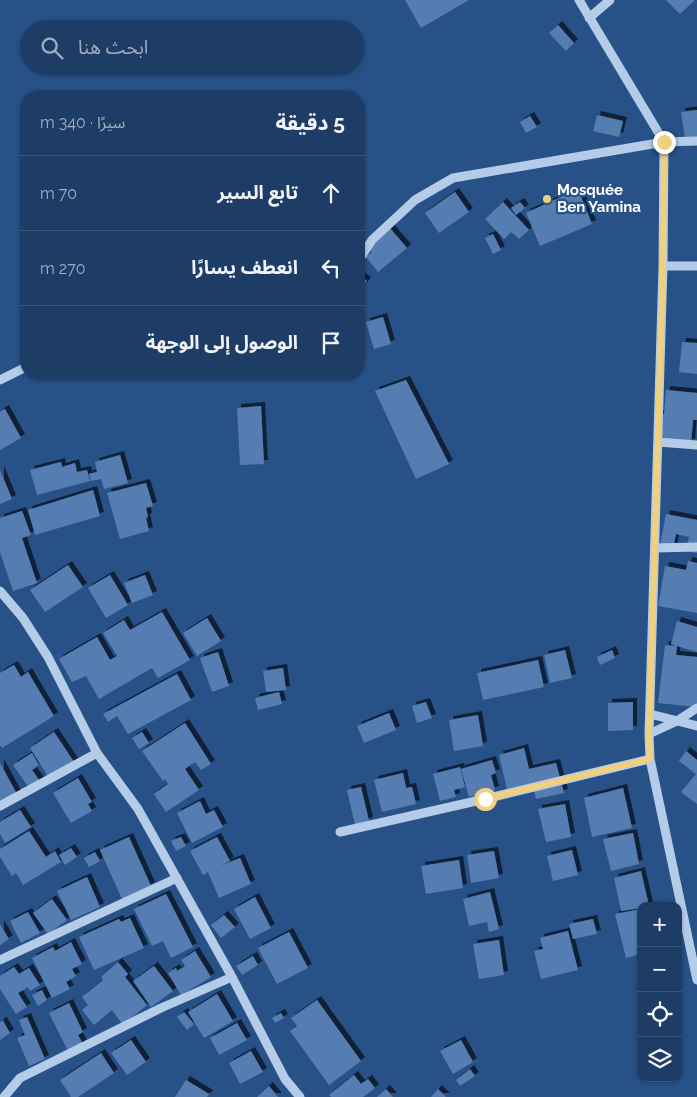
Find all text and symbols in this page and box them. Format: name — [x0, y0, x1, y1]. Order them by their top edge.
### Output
search box — [20, 20, 365, 75]
icon: search — [38, 34, 66, 62]
text: ابحث هنا — [78, 36, 148, 58]
text: 5 دقيقة — [275, 110, 345, 135]
text: سيرًا · 340 m — [40, 113, 125, 132]
route end — [653, 131, 676, 154]
icon: ahead — [317, 179, 345, 207]
text: تابع السير — [217, 181, 298, 203]
place label: Mosquée Ben Yamina — [557, 181, 641, 216]
text: 70 m — [40, 184, 77, 203]
marker: Mosquée Ben Yamina — [541, 193, 553, 205]
icon: left — [317, 254, 345, 282]
text: انعطف يسارًا — [191, 256, 298, 278]
text: 270 m — [40, 259, 85, 278]
icon: arrive — [317, 329, 345, 357]
text: الوصول إلى الوجهة — [145, 331, 298, 353]
route start — [474, 788, 497, 811]
map controls — [637, 902, 682, 1082]
button: + — [637, 902, 682, 947]
button: − — [637, 947, 682, 992]
button: locate — [637, 992, 682, 1037]
button: layers — [637, 1037, 682, 1082]

